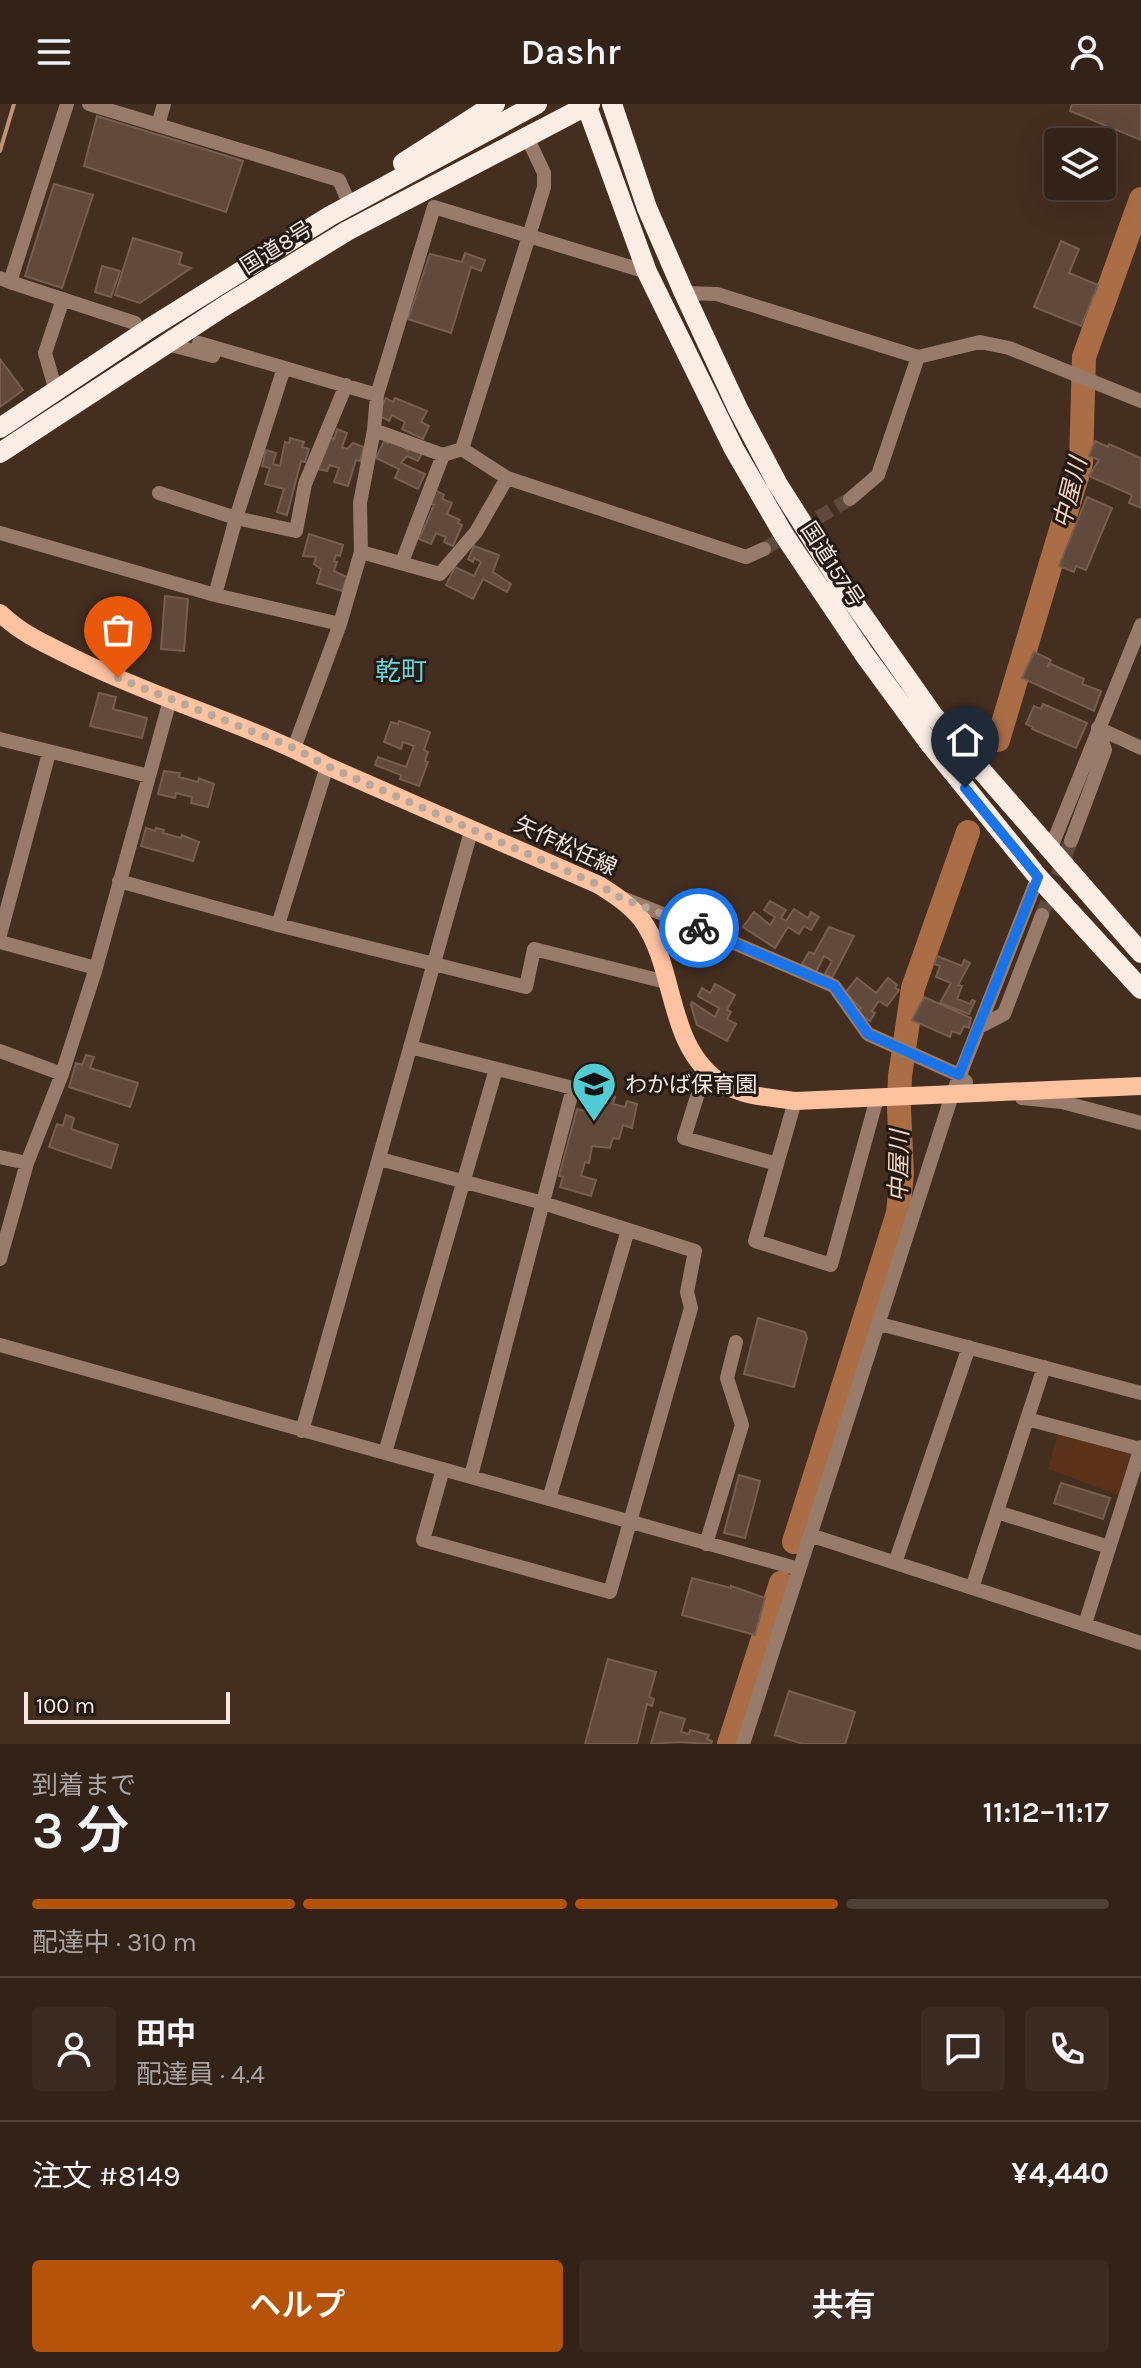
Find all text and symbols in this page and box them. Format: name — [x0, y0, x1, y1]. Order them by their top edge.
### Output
icon: menu — [32, 30, 76, 74]
icon: person — [1065, 30, 1109, 74]
text: Dashr — [520, 31, 621, 73]
map controls — [1044, 128, 1116, 200]
button: layers — [1044, 128, 1116, 200]
street label: 国道8号 — [236, 216, 317, 280]
water label: 中屋川 — [1048, 452, 1093, 531]
street label: 国道157号 — [795, 517, 869, 612]
pin — [84, 596, 152, 678]
icon: bag — [96, 608, 140, 652]
district label: 乾町 — [375, 656, 427, 687]
pin — [931, 706, 999, 788]
icon: home — [943, 718, 987, 762]
street label: 矢作松任線 — [510, 811, 621, 881]
courier — [659, 888, 739, 968]
icon: bike — [677, 906, 721, 950]
school or university icon: わかば保育園 — [570, 1060, 618, 1123]
place label: わかば保育園 — [625, 1072, 757, 1098]
water label: 中屋川 — [884, 1127, 914, 1202]
scale bar — [24, 1688, 230, 1724]
text: 100 m — [36, 1693, 95, 1719]
text: 到着まで — [32, 1770, 136, 1801]
text: 11:12–11:17 — [983, 1794, 1109, 1830]
text: 3 分 — [32, 1800, 129, 1861]
text: 配達中 · 310 m — [32, 1927, 197, 1958]
button: person — [32, 2007, 116, 2091]
button: chat — [921, 2007, 1005, 2091]
button: phone — [1025, 2007, 1109, 2091]
text: 田中 — [136, 2016, 196, 2052]
text: 配達員 · 4.4 — [136, 2059, 265, 2090]
text: ¥4,440 — [1011, 2155, 1109, 2191]
text: 注文 #8149 — [32, 2158, 180, 2194]
button: ヘルプ — [32, 2260, 563, 2352]
button: 共有 — [579, 2260, 1109, 2352]

